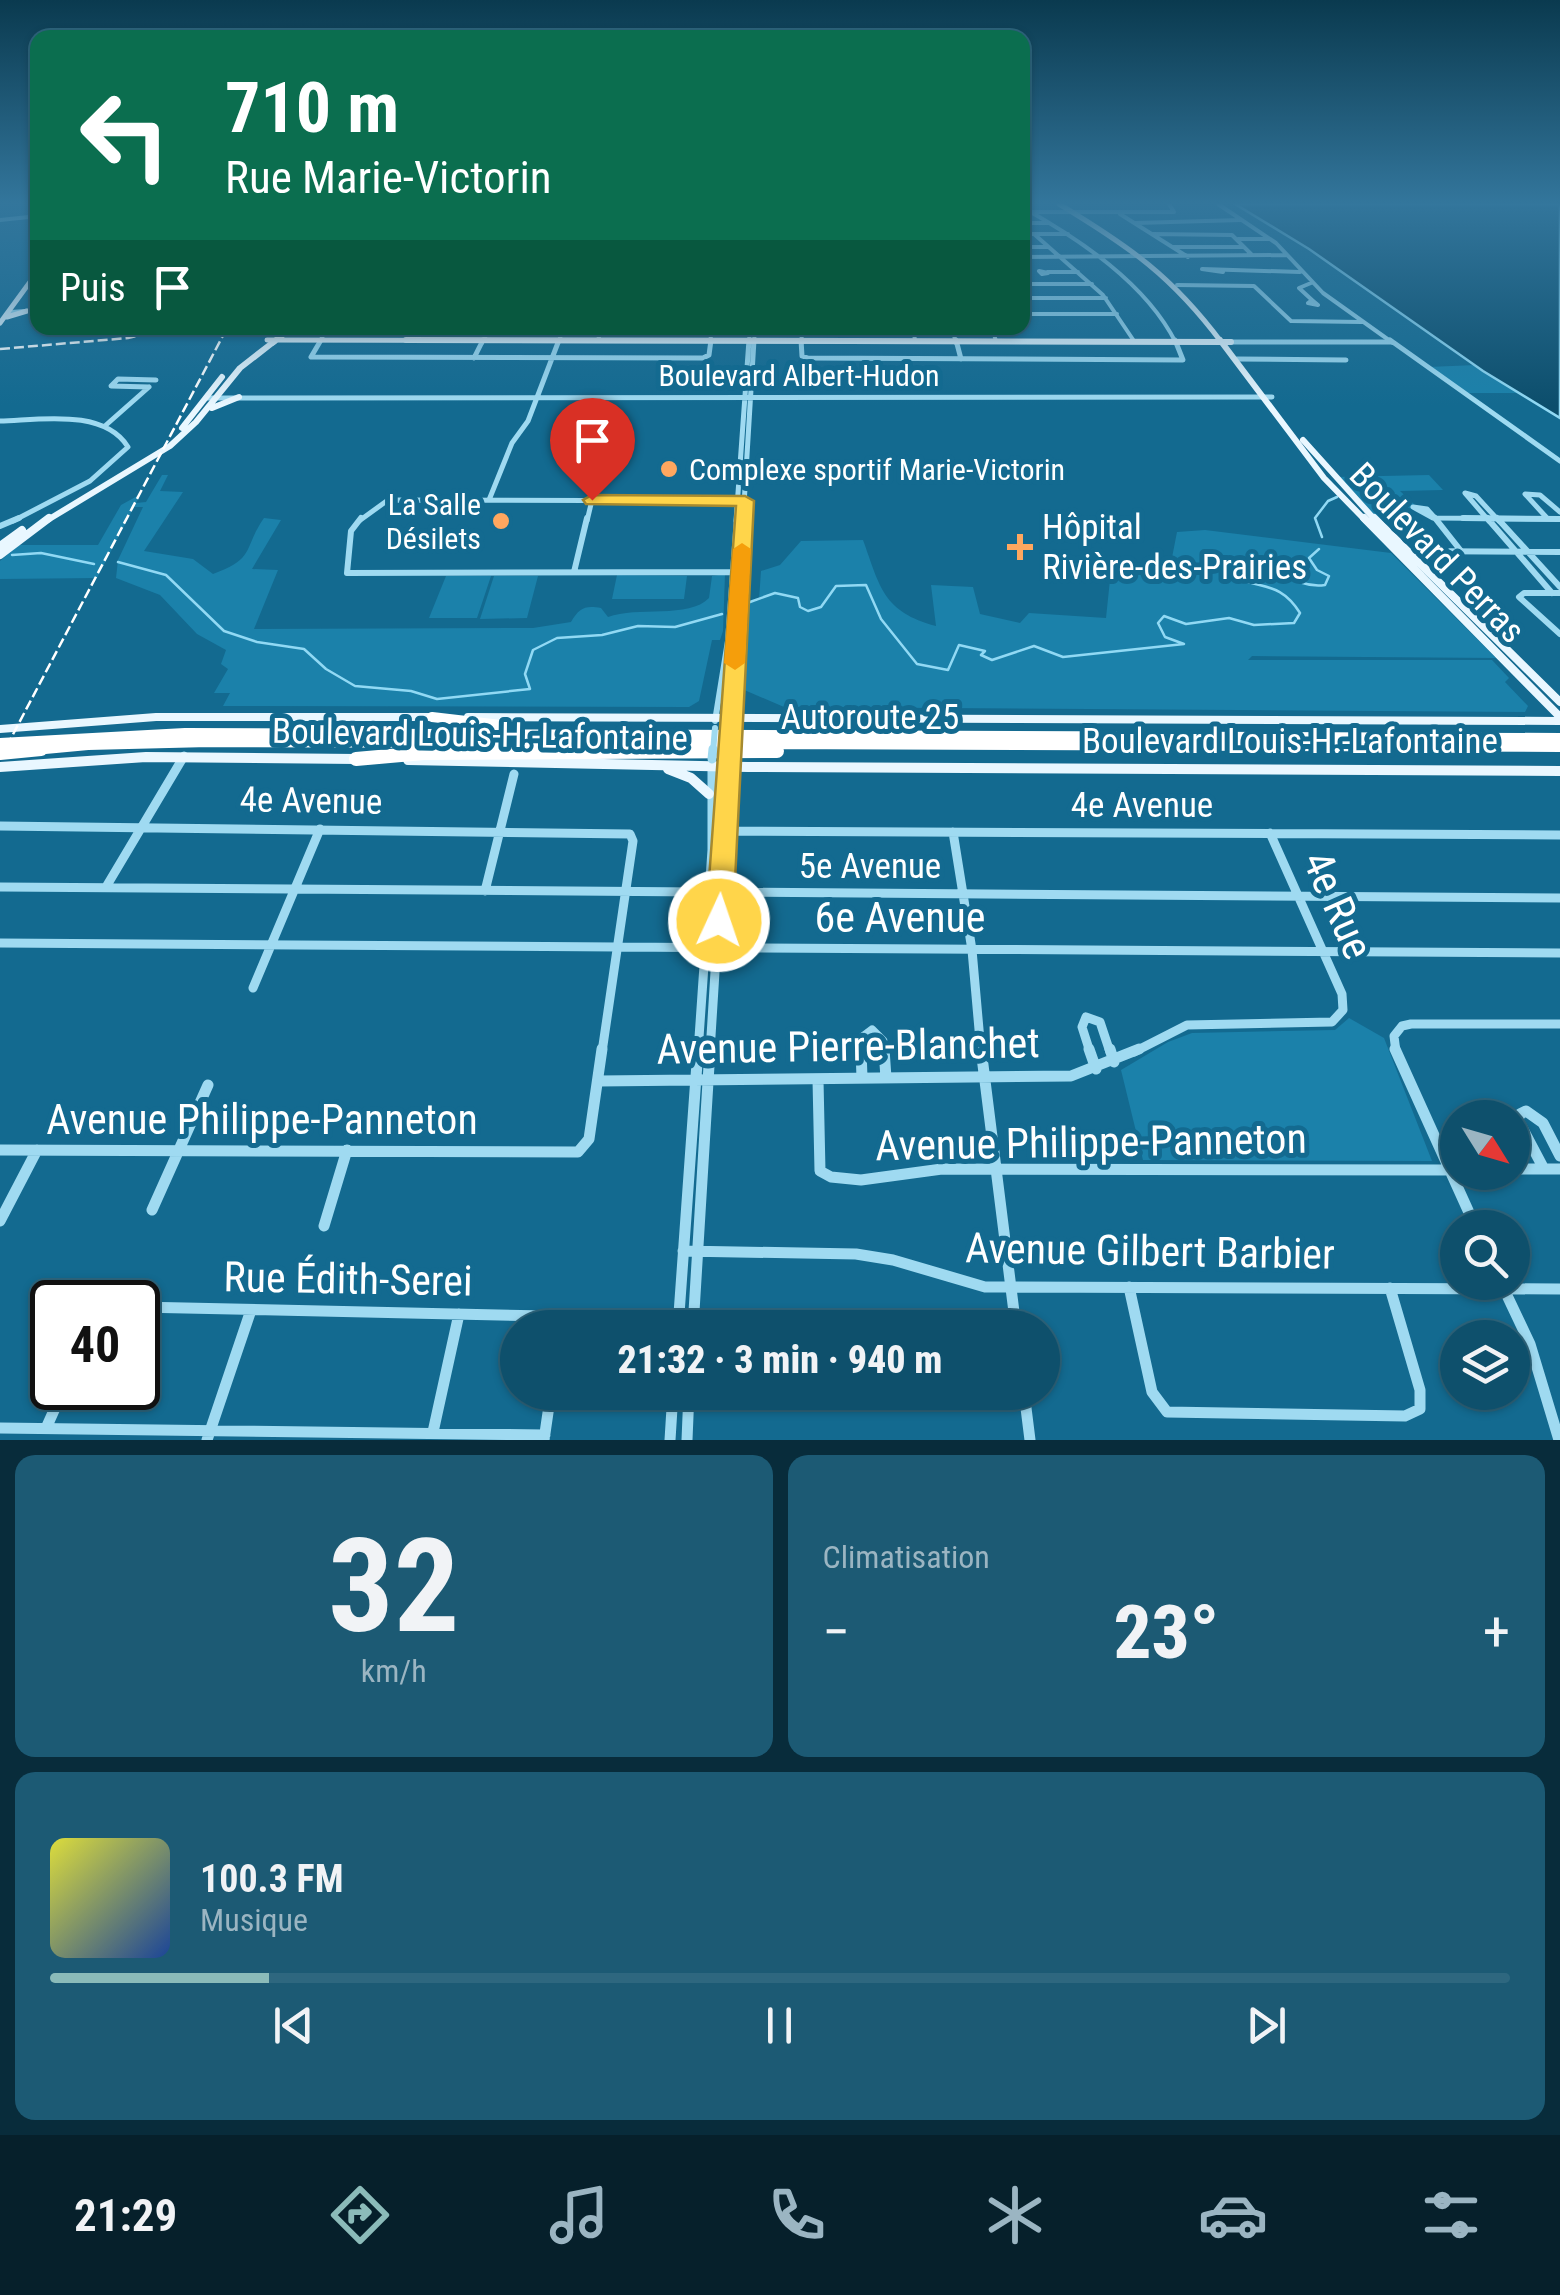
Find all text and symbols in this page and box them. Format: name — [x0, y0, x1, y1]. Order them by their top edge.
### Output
text: 710 m — [225, 67, 399, 149]
icon: left — [60, 70, 190, 200]
text: Rue Marie-Victorin — [225, 151, 552, 204]
icon: arrive — [145, 260, 200, 315]
text: Puis — [60, 266, 125, 310]
street label: Boulevard Albert-Hudon — [658, 358, 940, 393]
pin — [550, 398, 635, 501]
icon: arrive — [565, 413, 620, 468]
place label: Complexe sportif Marie-Victorin — [689, 452, 1065, 487]
street label: Boulevard Perras — [1341, 455, 1533, 651]
marker: Complexe sportif Marie-Victorin — [658, 458, 680, 480]
place label: La Salle Désilets — [386, 487, 481, 556]
place label: Hôpital Rivière-des-Prairies — [1042, 507, 1307, 588]
marker: La Salle Désilets — [490, 510, 512, 532]
marker: Hôpital Rivière-des-Prairies — [1007, 534, 1033, 560]
street label: Autoroute 25 — [781, 697, 959, 738]
street label: Boulevard Louis-H.-Lafontaine — [272, 711, 688, 759]
street label: Boulevard Louis-H.-Lafontaine — [1082, 721, 1498, 762]
street label: 4e Avenue — [239, 779, 383, 823]
street label: 4e Avenue — [1071, 785, 1213, 826]
street label: 4e Rue — [1293, 844, 1383, 966]
street label: 5e Avenue — [799, 846, 941, 887]
position arrow — [667, 869, 771, 973]
street label: 6e Avenue — [815, 893, 985, 942]
street label: Avenue Pierre-Blanchet — [656, 1018, 1040, 1074]
street label: Avenue Philippe-Panneton — [46, 1095, 478, 1144]
north arrow — [1440, 1100, 1530, 1190]
map controls — [1440, 1100, 1530, 1410]
street label: Avenue Philippe-Panneton — [875, 1114, 1307, 1170]
button: search — [1440, 1210, 1530, 1300]
street label: Avenue Gilbert Barbier — [965, 1223, 1335, 1279]
street label: Rue Édith-Serei — [223, 1252, 473, 1306]
speed limit sign: 40 — [30, 1280, 160, 1410]
button: layers — [1440, 1320, 1530, 1410]
text: 21:32 · 3 min · 940 m — [618, 1338, 942, 1382]
text: 32 — [328, 1510, 459, 1663]
text: Climatisation — [823, 1538, 990, 1576]
text: 23° — [1113, 1588, 1219, 1676]
text: − — [823, 1600, 850, 1664]
text: + — [1483, 1600, 1510, 1664]
text: km/h — [361, 1652, 427, 1690]
text: 100.3 FM — [200, 1857, 344, 1901]
text: Musique — [200, 1901, 308, 1939]
icon: previous — [266, 1998, 321, 2053]
icon: pause — [752, 1998, 807, 2053]
icon: next — [1239, 1998, 1294, 2053]
icon: directions — [325, 2180, 395, 2250]
icon: music — [544, 2180, 614, 2250]
icon: phone — [762, 2180, 832, 2250]
icon: climate — [980, 2180, 1050, 2250]
icon: car — [1198, 2180, 1268, 2250]
icon: filters — [1416, 2180, 1486, 2250]
text: 21:29 — [74, 2189, 177, 2242]

